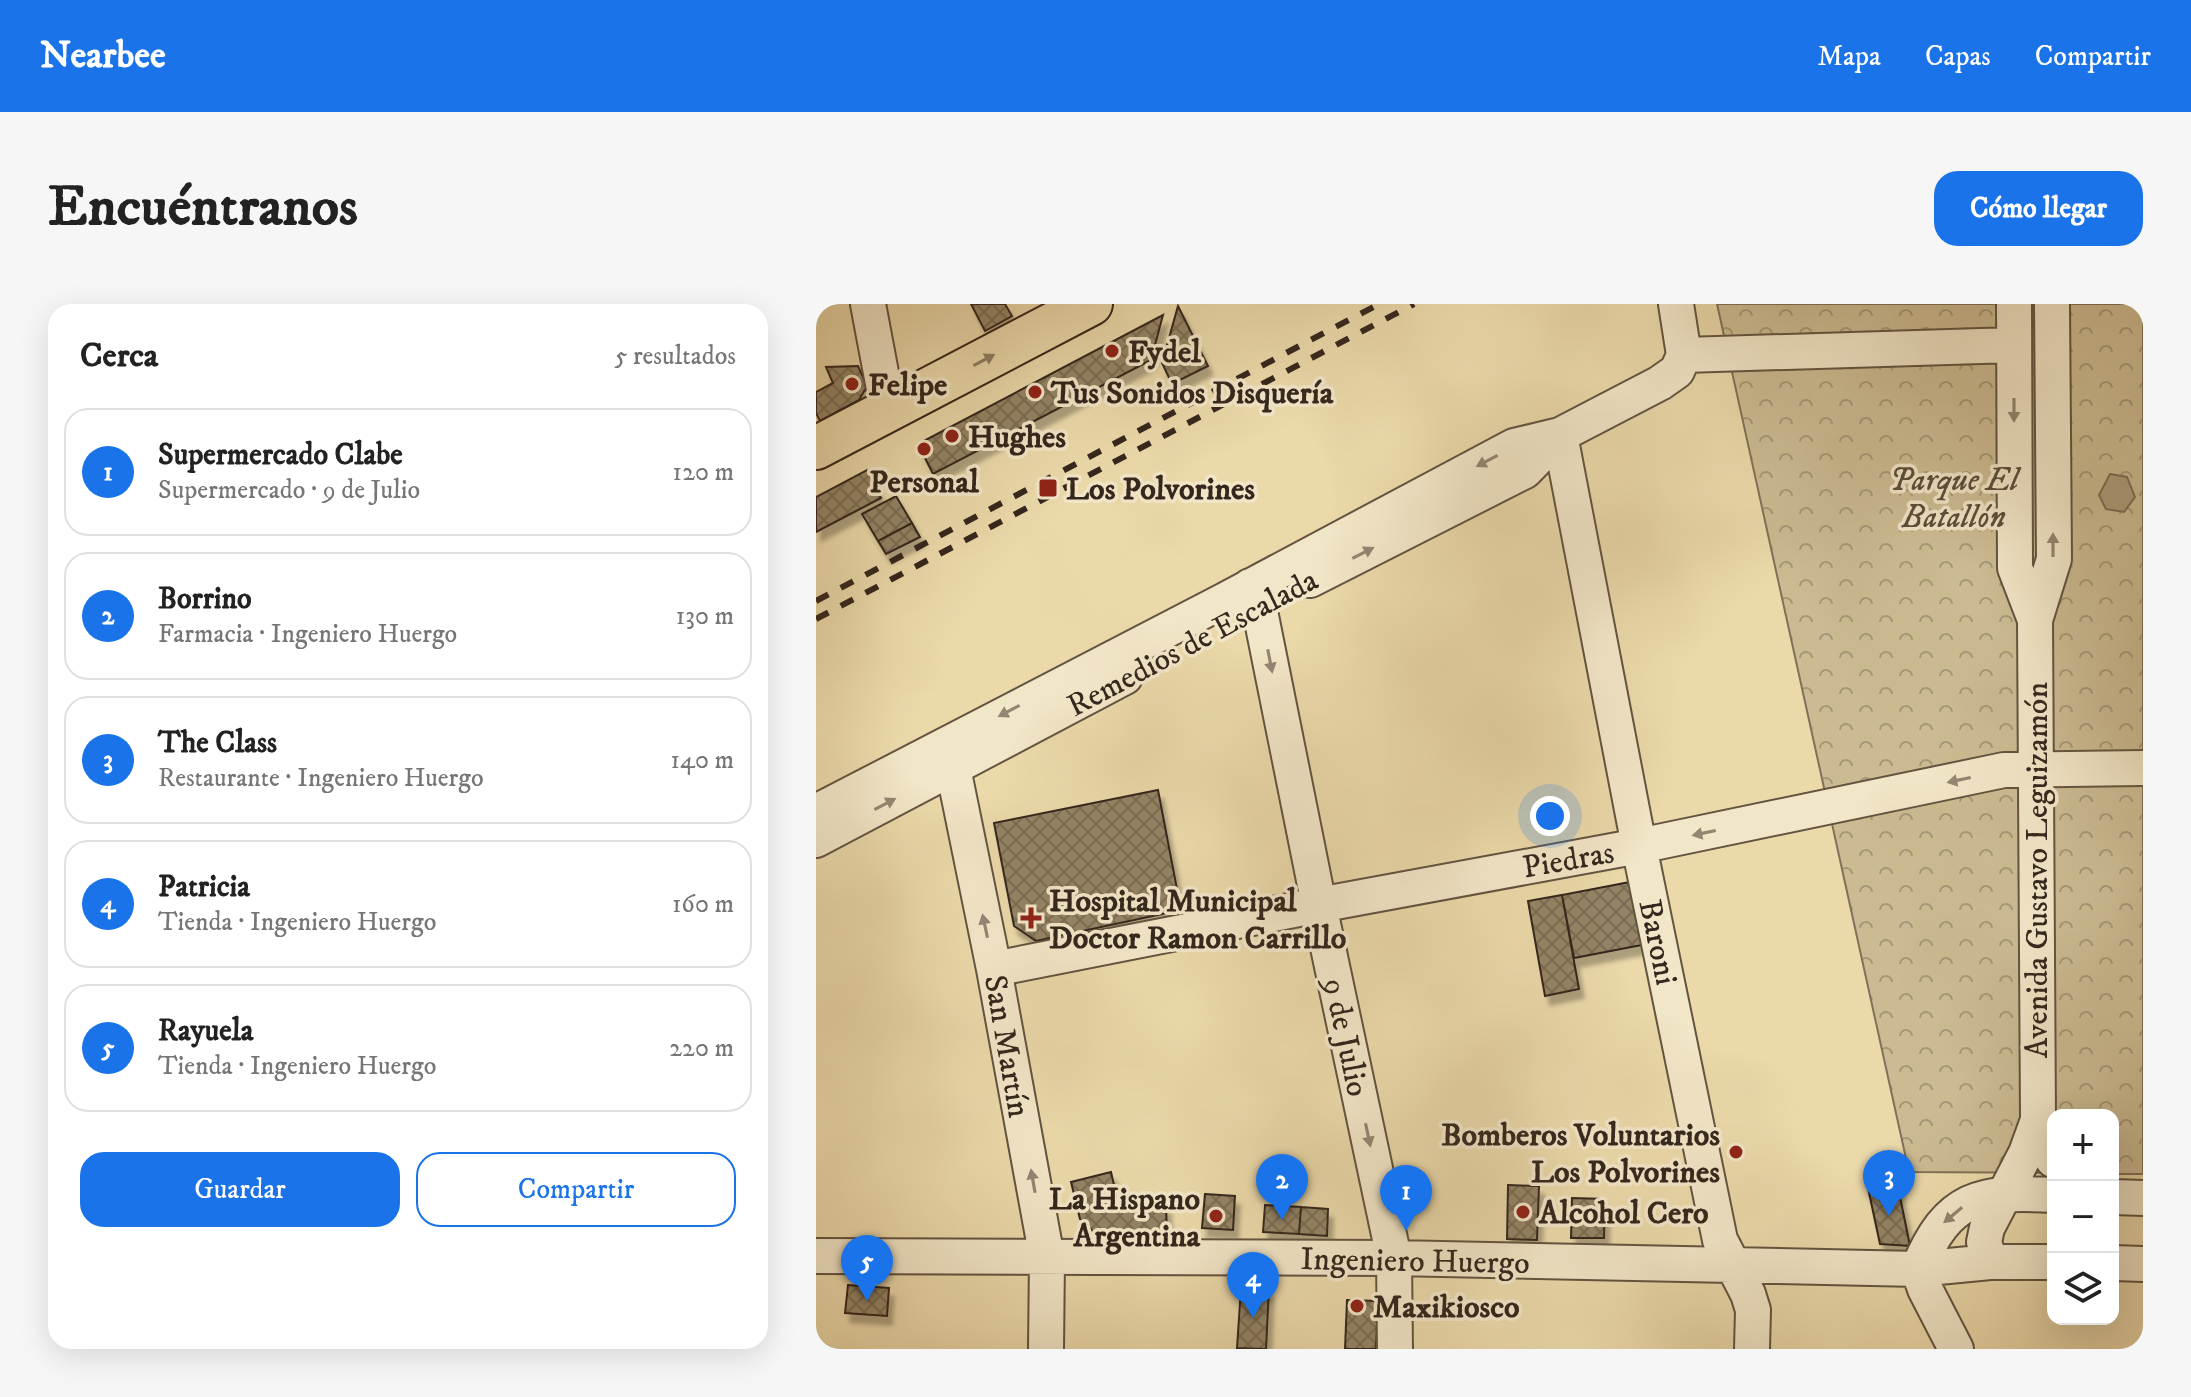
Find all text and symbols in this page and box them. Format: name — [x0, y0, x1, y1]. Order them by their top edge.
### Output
text: Nearbee — [40, 32, 166, 80]
text: Mapa — [1817, 39, 1881, 74]
text: Capas — [1925, 39, 1991, 74]
text: Compartir — [2035, 39, 2151, 74]
button: Cómo llegar — [1934, 171, 2143, 246]
text: Encuéntranos — [48, 173, 358, 243]
place label: Fydel — [1128, 333, 1201, 373]
text: Cerca — [80, 335, 158, 377]
text: 5 resultados — [614, 340, 736, 373]
marker: Fydel — [1103, 342, 1121, 360]
one-way arrow — [973, 353, 996, 366]
place label: Felipe — [868, 366, 947, 406]
place label: Tus Sonidos Disquería — [1050, 374, 1334, 414]
marker: Felipe — [843, 375, 861, 393]
marker: Tus Sonidos Disquería — [1026, 383, 1044, 401]
one-way arrow — [2008, 398, 2020, 423]
place label: Hughes — [968, 418, 1066, 458]
marker: Hughes — [943, 427, 961, 445]
text: Supermercado Clabe — [158, 437, 403, 474]
marker: Personal — [915, 440, 933, 458]
one-way arrow — [1476, 454, 1499, 467]
text: 1 — [103, 456, 113, 489]
text: 120 m — [673, 456, 734, 489]
park label: Parque El Batallón — [1889, 461, 2022, 538]
place label: Personal — [869, 463, 979, 503]
place label: Los Polvorines — [1066, 470, 1255, 510]
text: Supermercado · 9 de Julio — [158, 474, 420, 507]
marker: Los Polvorines — [1037, 477, 1059, 499]
one-way arrow — [2047, 532, 2060, 557]
one-way arrow — [1352, 547, 1375, 560]
street label: Remedios de Escalada — [1061, 561, 1326, 727]
text: Borrino — [158, 581, 252, 618]
text: 2 — [102, 600, 114, 633]
text: 130 m — [676, 600, 734, 633]
text: Farmacia · Ingeniero Huergo — [158, 618, 457, 651]
one-way arrow — [1264, 649, 1277, 674]
street label: Avenida Gustavo Leguizamón — [2018, 682, 2058, 1058]
one-way arrow — [997, 704, 1020, 717]
text: The Class — [158, 725, 277, 762]
text: 3 — [103, 744, 113, 777]
text: 140 m — [670, 744, 734, 777]
text: Restaurante · Ingeniero Huergo — [158, 762, 484, 795]
one-way arrow — [1946, 774, 1971, 786]
your location — [1530, 796, 1570, 836]
one-way arrow — [874, 797, 896, 811]
one-way arrow — [1692, 827, 1717, 840]
street label: Piedras — [1519, 833, 1617, 889]
text: Patricia — [158, 869, 250, 906]
place label: Hospital Municipal Doctor Ramon Carrillo — [1049, 882, 1346, 959]
text: 4 — [101, 888, 115, 921]
text: 160 m — [672, 888, 734, 921]
street label: Baroni — [1629, 896, 1686, 989]
text: Tienda · Ingeniero Huergo — [158, 906, 436, 939]
marker: Hospital Municipal Doctor Ramon Carrillo — [1020, 907, 1042, 929]
one-way arrow — [978, 913, 991, 938]
street label: San Martín — [974, 972, 1038, 1121]
street label: 9 de Julio — [1313, 973, 1377, 1100]
text: Rayuela — [158, 1013, 253, 1050]
text: 5 — [102, 1032, 114, 1065]
text: 220 m — [669, 1032, 734, 1065]
text: Tienda · Ingeniero Huergo — [158, 1050, 436, 1083]
map controls — [2047, 1109, 2119, 1325]
button: + — [2047, 1109, 2119, 1181]
place label: Bomberos Voluntarios Los Polvorines — [1441, 1116, 1720, 1193]
one-way arrow — [1362, 1123, 1375, 1148]
marker: Bomberos Voluntarios Los Polvorines — [1727, 1143, 1745, 1161]
pin: 3 — [1863, 1150, 1915, 1216]
button: Guardar — [80, 1152, 400, 1227]
button: Compartir — [416, 1152, 736, 1227]
pin: 2 — [1256, 1154, 1308, 1220]
pin: 1 — [1380, 1165, 1432, 1231]
one-way arrow — [1026, 1168, 1038, 1193]
place label: La Hispano Argentina — [1049, 1180, 1200, 1257]
button: − — [2047, 1181, 2119, 1253]
place label: Alcohol Cero — [1538, 1194, 1709, 1234]
marker: Alcohol Cero — [1514, 1203, 1532, 1221]
one-way arrow — [1943, 1206, 1963, 1223]
marker: La Hispano Argentina — [1207, 1207, 1225, 1225]
pin: 5 — [841, 1235, 893, 1301]
street label: Ingeniero Huergo — [1300, 1240, 1530, 1284]
pin: 4 — [1227, 1252, 1279, 1318]
button: layers — [2047, 1253, 2119, 1325]
place label: Maxikiosco — [1373, 1288, 1520, 1328]
marker: Maxikiosco — [1348, 1297, 1366, 1315]

